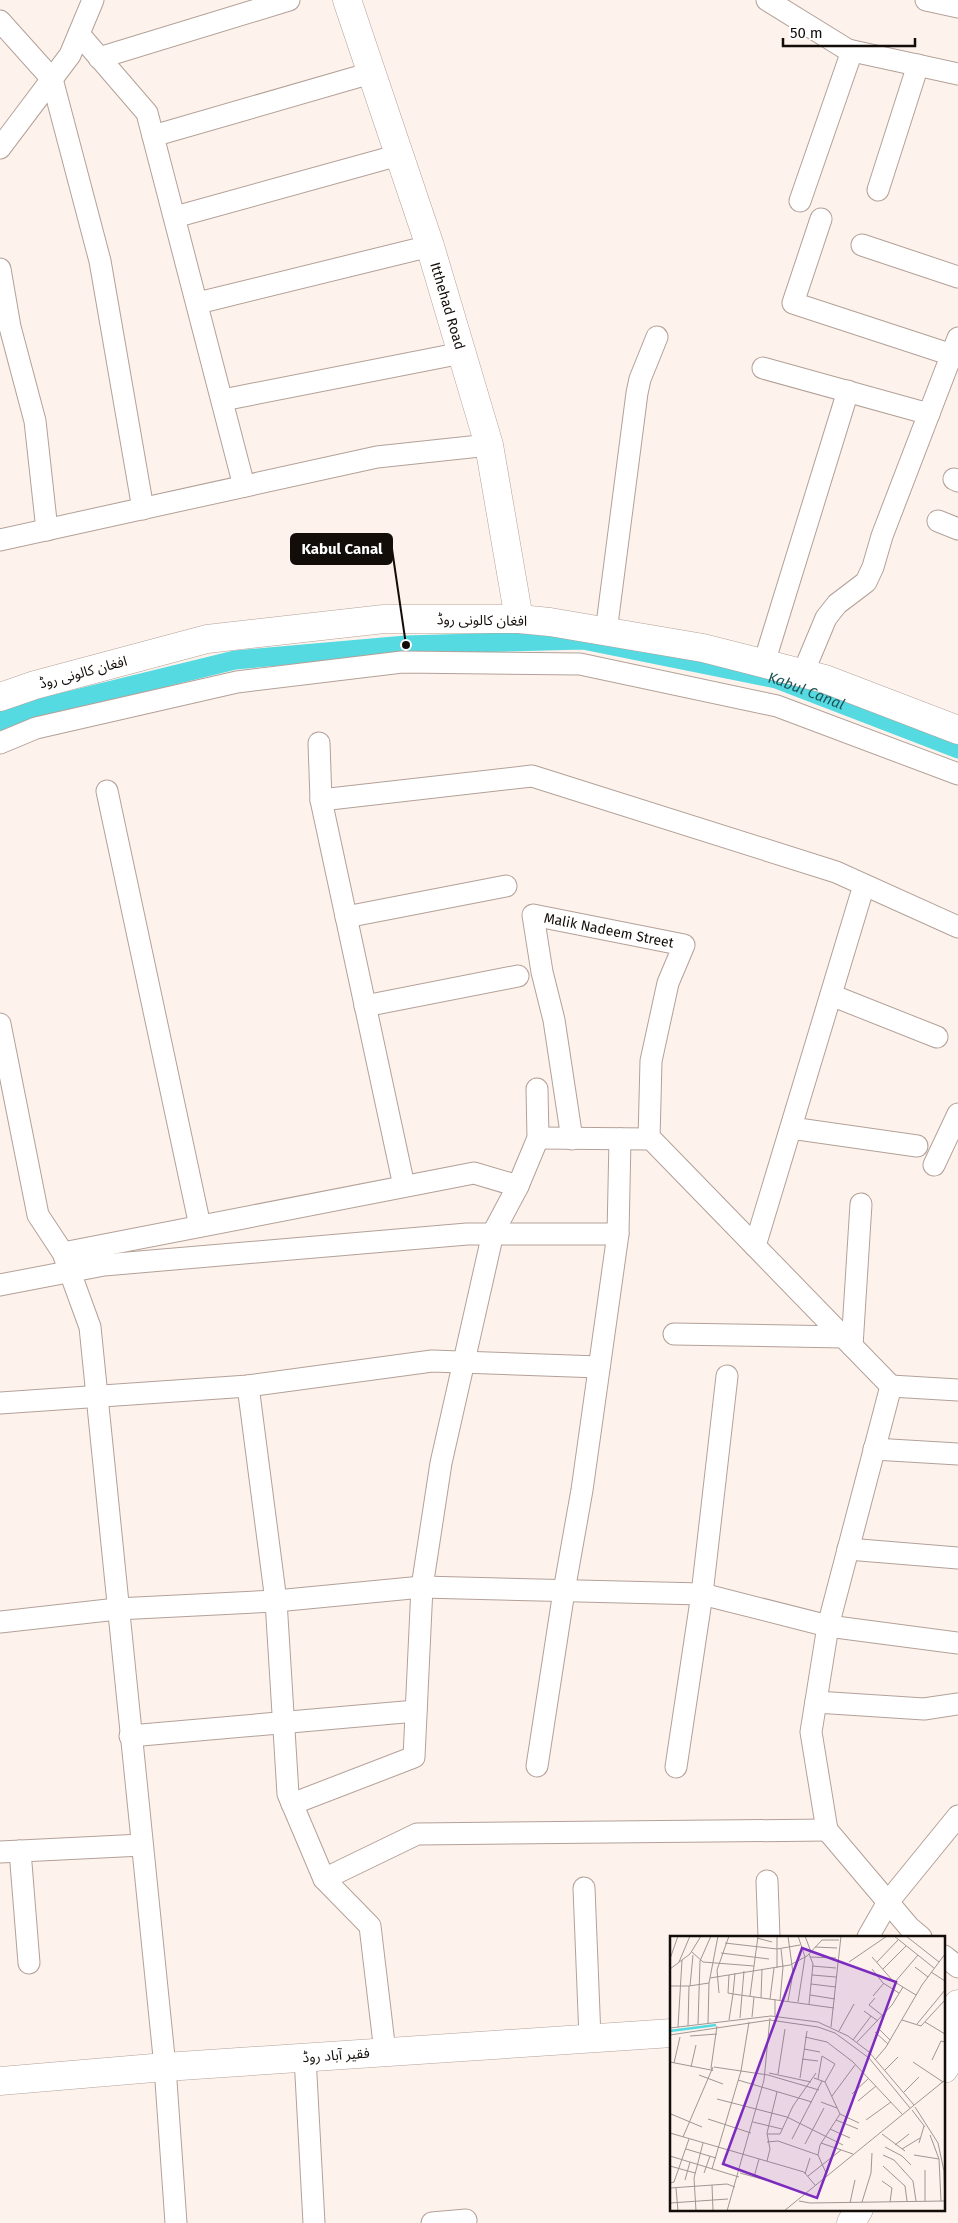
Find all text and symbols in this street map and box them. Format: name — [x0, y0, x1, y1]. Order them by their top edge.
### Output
scale bar — [783, 15, 916, 47]
text: 50 m — [790, 24, 823, 42]
street label: Itthehad Road — [426, 260, 468, 352]
callout: Kabul Canal — [291, 534, 392, 564]
text: Kabul Canal — [301, 540, 383, 558]
street label: افغان کالونی روڈ — [437, 611, 527, 630]
street label: افغان کالونی روڈ — [37, 653, 129, 692]
water label: Kabul Canal — [766, 669, 847, 714]
street label: Malik Nadeem Street — [543, 909, 676, 952]
inset map — [670, 1936, 946, 2210]
street label: فقیر آباد روڈ — [302, 2045, 370, 2066]

